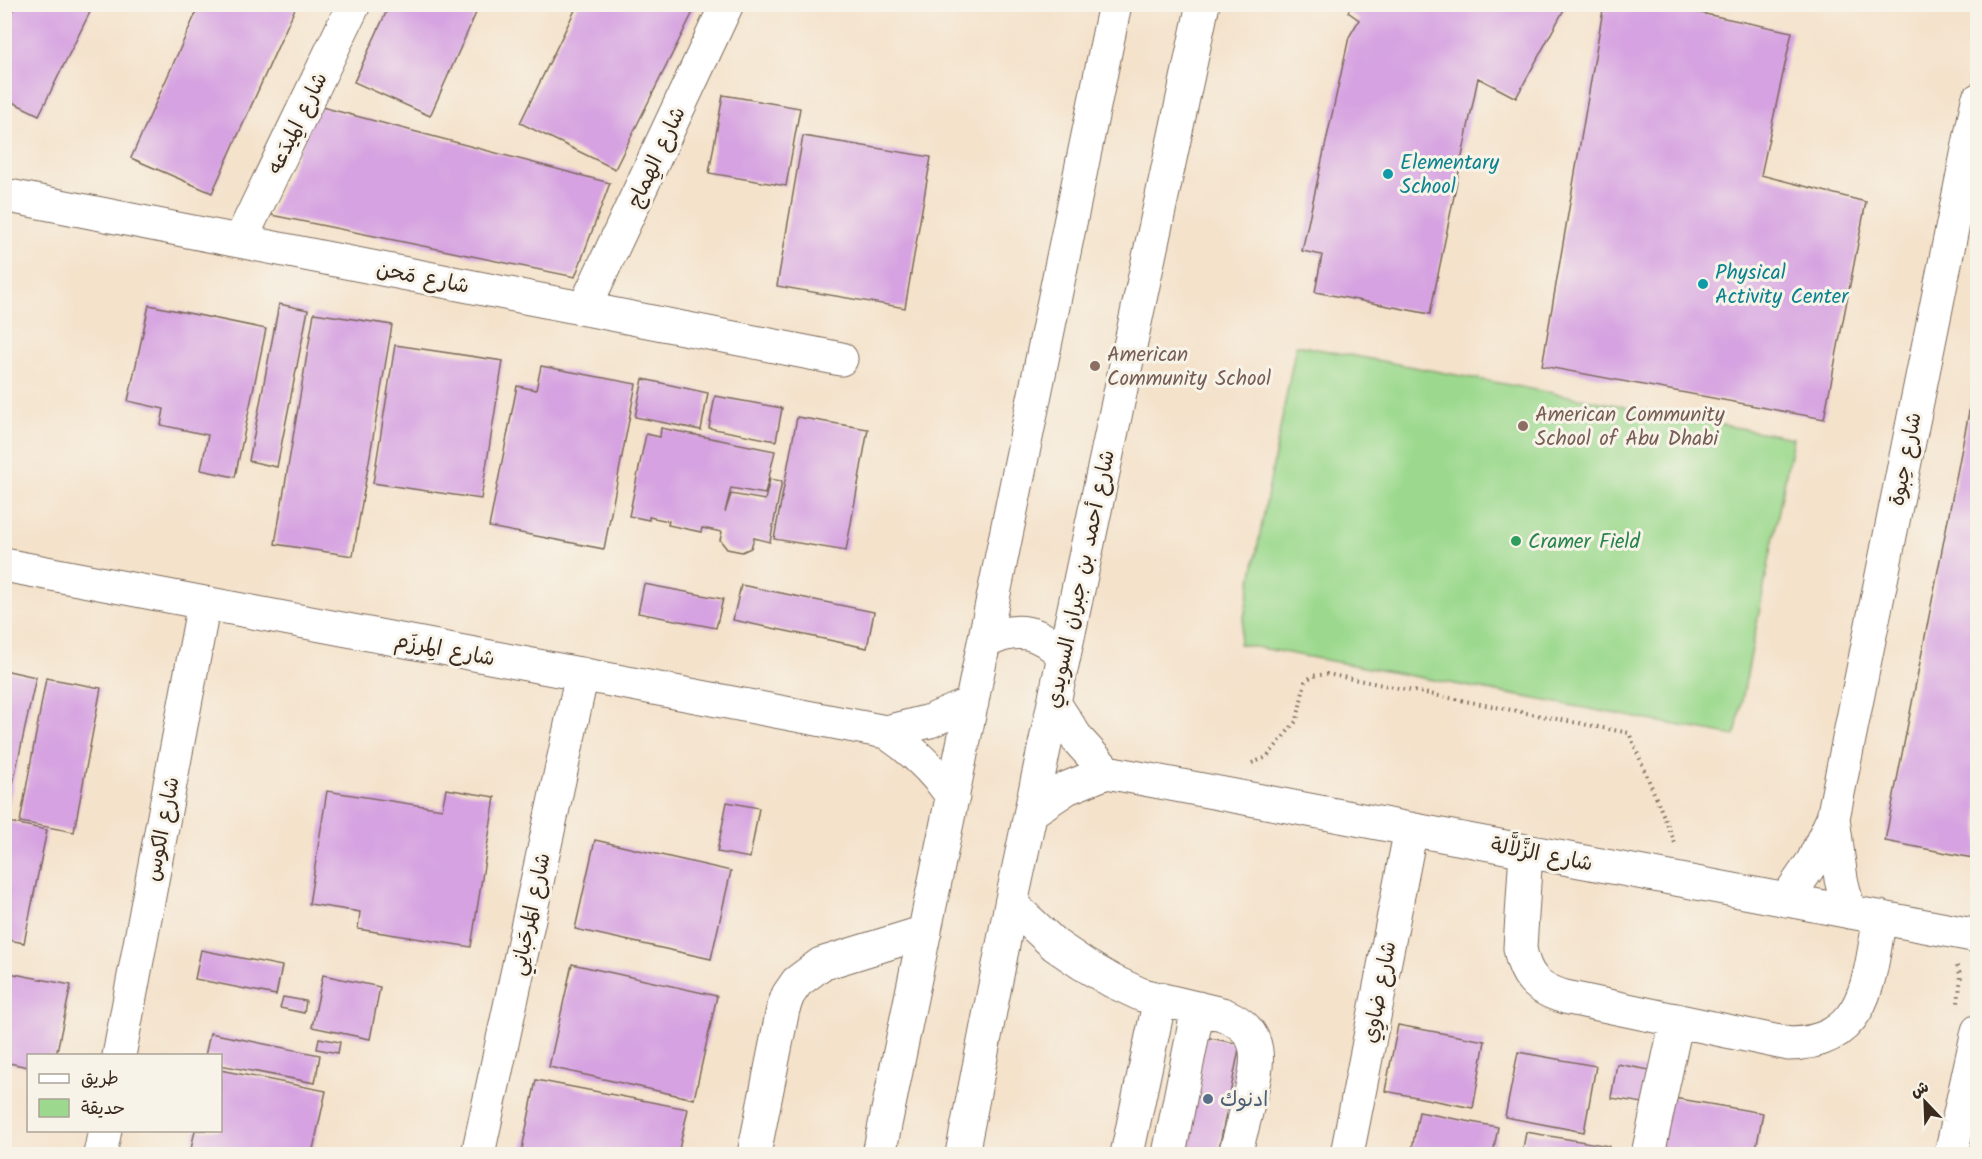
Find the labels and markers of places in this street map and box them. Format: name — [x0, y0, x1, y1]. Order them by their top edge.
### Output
place label: Elementary School — [1400, 147, 1499, 204]
marker: Elementary School — [1381, 167, 1395, 181]
place label: Physical Activity Center — [1715, 257, 1849, 314]
marker: Physical Activity Center — [1696, 277, 1710, 291]
place label: American Community School — [1107, 339, 1271, 396]
marker: American Community School — [1088, 359, 1102, 373]
place label: American Community School of Abu Dhabi — [1535, 399, 1725, 456]
marker: American Community School of Abu Dhabi — [1516, 419, 1530, 433]
place label: Cramer Field — [1528, 526, 1640, 559]
marker: Cramer Field — [1509, 534, 1523, 548]
place label: ادنوك — [1220, 1084, 1268, 1117]
marker: ادنوك — [1201, 1092, 1215, 1106]

